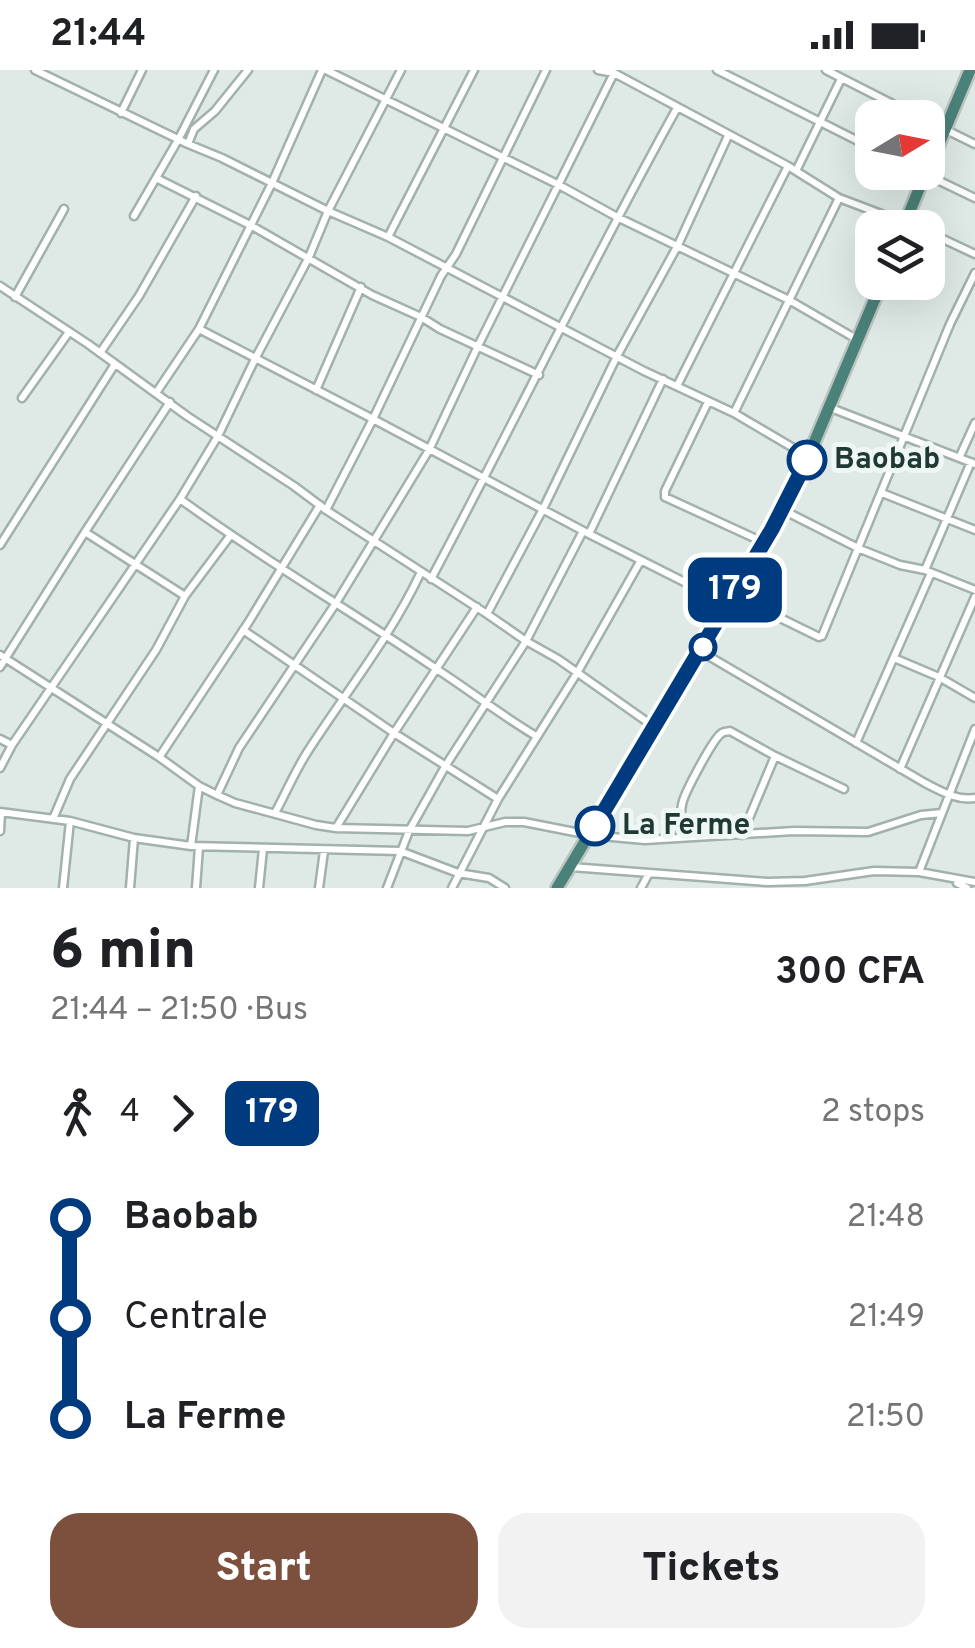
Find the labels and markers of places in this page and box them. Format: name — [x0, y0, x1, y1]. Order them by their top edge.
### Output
marker: Baobab — [788, 441, 826, 479]
place label: Baobab — [834, 442, 940, 479]
unlabelled marker — [690, 634, 716, 660]
marker: La Ferme — [576, 807, 614, 845]
place label: La Ferme — [622, 808, 750, 845]

